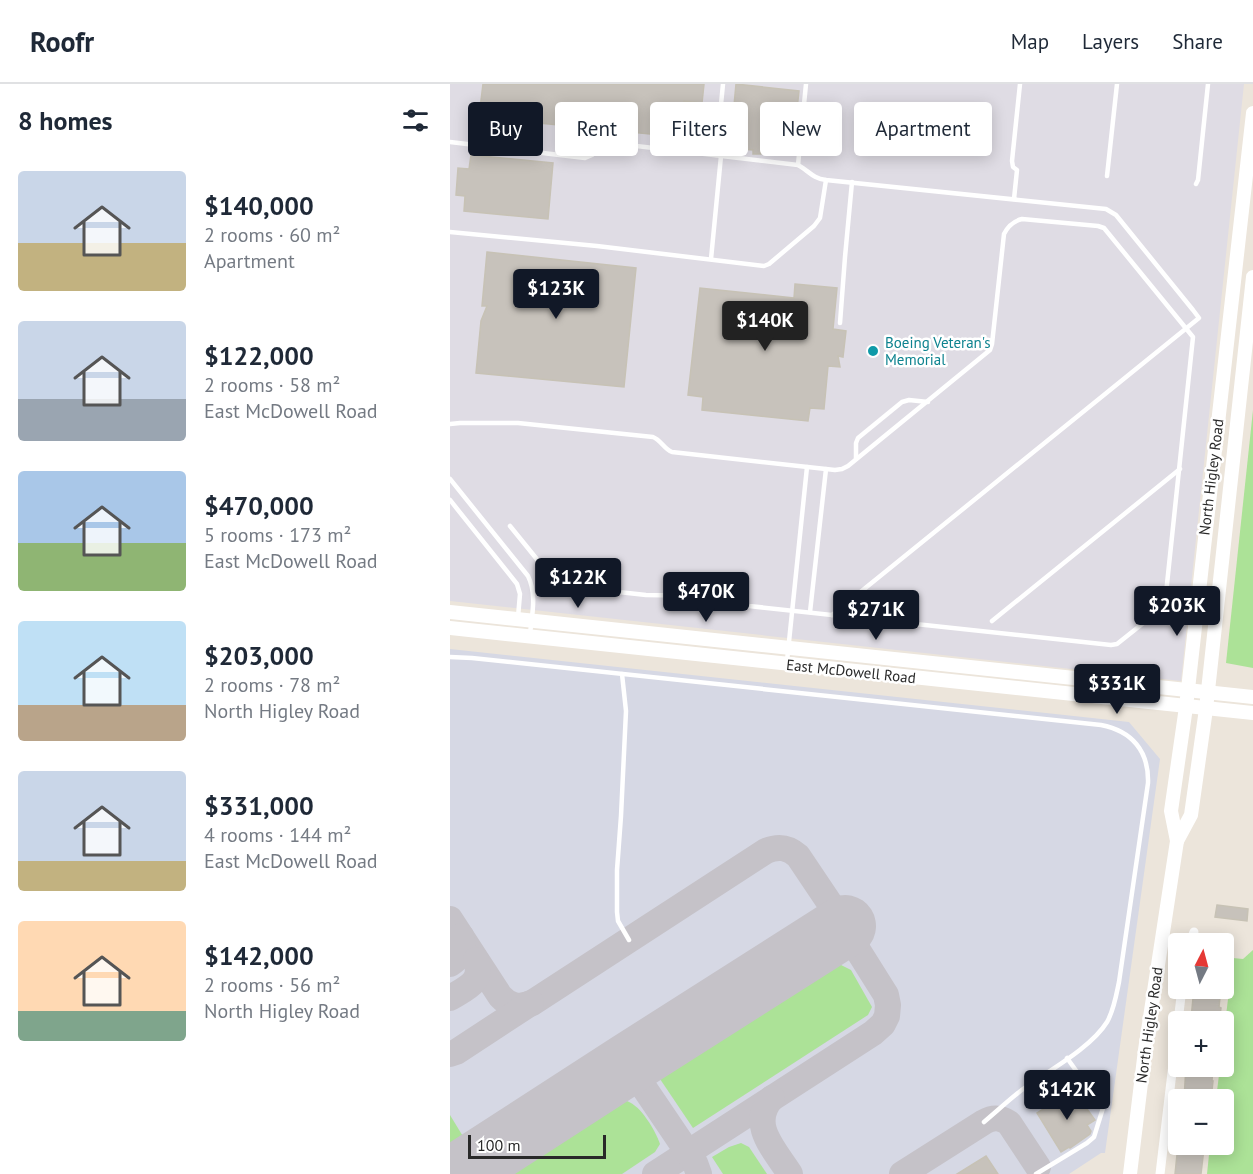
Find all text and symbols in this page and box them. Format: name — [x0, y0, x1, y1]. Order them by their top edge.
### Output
text: Roofr — [30, 23, 94, 60]
text: Map — [1011, 28, 1049, 55]
text: Layers — [1082, 28, 1139, 55]
text: Share — [1172, 28, 1223, 55]
chip: Buy — [468, 102, 543, 156]
chip: Rent — [555, 102, 638, 156]
chip: Filters — [650, 102, 748, 156]
chip: New — [760, 102, 842, 156]
chip: Apartment — [854, 102, 992, 156]
text: 8 homes — [18, 104, 113, 137]
icon: filters — [399, 104, 432, 137]
text: $140,000 — [204, 189, 314, 222]
icon: home — [66, 195, 138, 267]
text: 2 rooms · 60 m² — [204, 222, 340, 248]
text: Apartment — [204, 248, 295, 274]
pin: $123K — [514, 269, 598, 320]
text: $123K — [527, 275, 585, 301]
pin: $140K — [723, 301, 807, 352]
text: $140K — [736, 307, 794, 333]
place label: Boeing Veteran's Memorial — [885, 333, 990, 369]
text: $122,000 — [204, 339, 314, 372]
marker: Boeing Veteran's Memorial — [866, 344, 880, 358]
icon: home — [66, 345, 138, 417]
text: 2 rooms · 58 m² — [204, 372, 340, 398]
text: East McDowell Road — [204, 398, 378, 424]
street label: North Higley Road — [1194, 418, 1228, 536]
text: $470,000 — [204, 489, 314, 522]
icon: home — [66, 495, 138, 567]
text: 5 rooms · 173 m² — [204, 522, 351, 548]
text: East McDowell Road — [204, 548, 378, 574]
pin: $122K — [536, 558, 620, 609]
text: $122K — [549, 564, 607, 590]
pin: $470K — [664, 572, 748, 623]
text: $470K — [677, 578, 735, 604]
pin: $203K — [1135, 586, 1219, 637]
pin: $271K — [834, 590, 918, 641]
text: $203K — [1148, 592, 1206, 618]
text: $271K — [847, 596, 905, 622]
text: $203,000 — [204, 639, 314, 672]
icon: home — [66, 645, 138, 717]
street label: East McDowell Road — [785, 655, 917, 687]
pin: $331K — [1075, 664, 1159, 715]
text: $331K — [1088, 670, 1146, 696]
text: 2 rooms · 78 m² — [204, 672, 340, 698]
text: North Higley Road — [204, 698, 360, 724]
text: $331,000 — [204, 789, 314, 822]
icon: home — [66, 795, 138, 867]
text: 4 rooms · 144 m² — [204, 822, 351, 848]
text: East McDowell Road — [204, 848, 378, 874]
north arrow — [1168, 933, 1234, 999]
map controls — [1168, 933, 1234, 1155]
text: $142,000 — [204, 939, 314, 972]
icon: home — [66, 945, 138, 1017]
street label: North Higley Road — [1131, 966, 1167, 1084]
text: 2 rooms · 56 m² — [204, 972, 340, 998]
text: North Higley Road — [204, 998, 360, 1024]
button: + — [1168, 1011, 1234, 1077]
pin: $142K — [1025, 1070, 1109, 1121]
text: $142K — [1038, 1076, 1096, 1102]
button: − — [1168, 1089, 1234, 1155]
scale bar — [468, 1132, 606, 1160]
text: 100 m — [477, 1135, 520, 1155]

